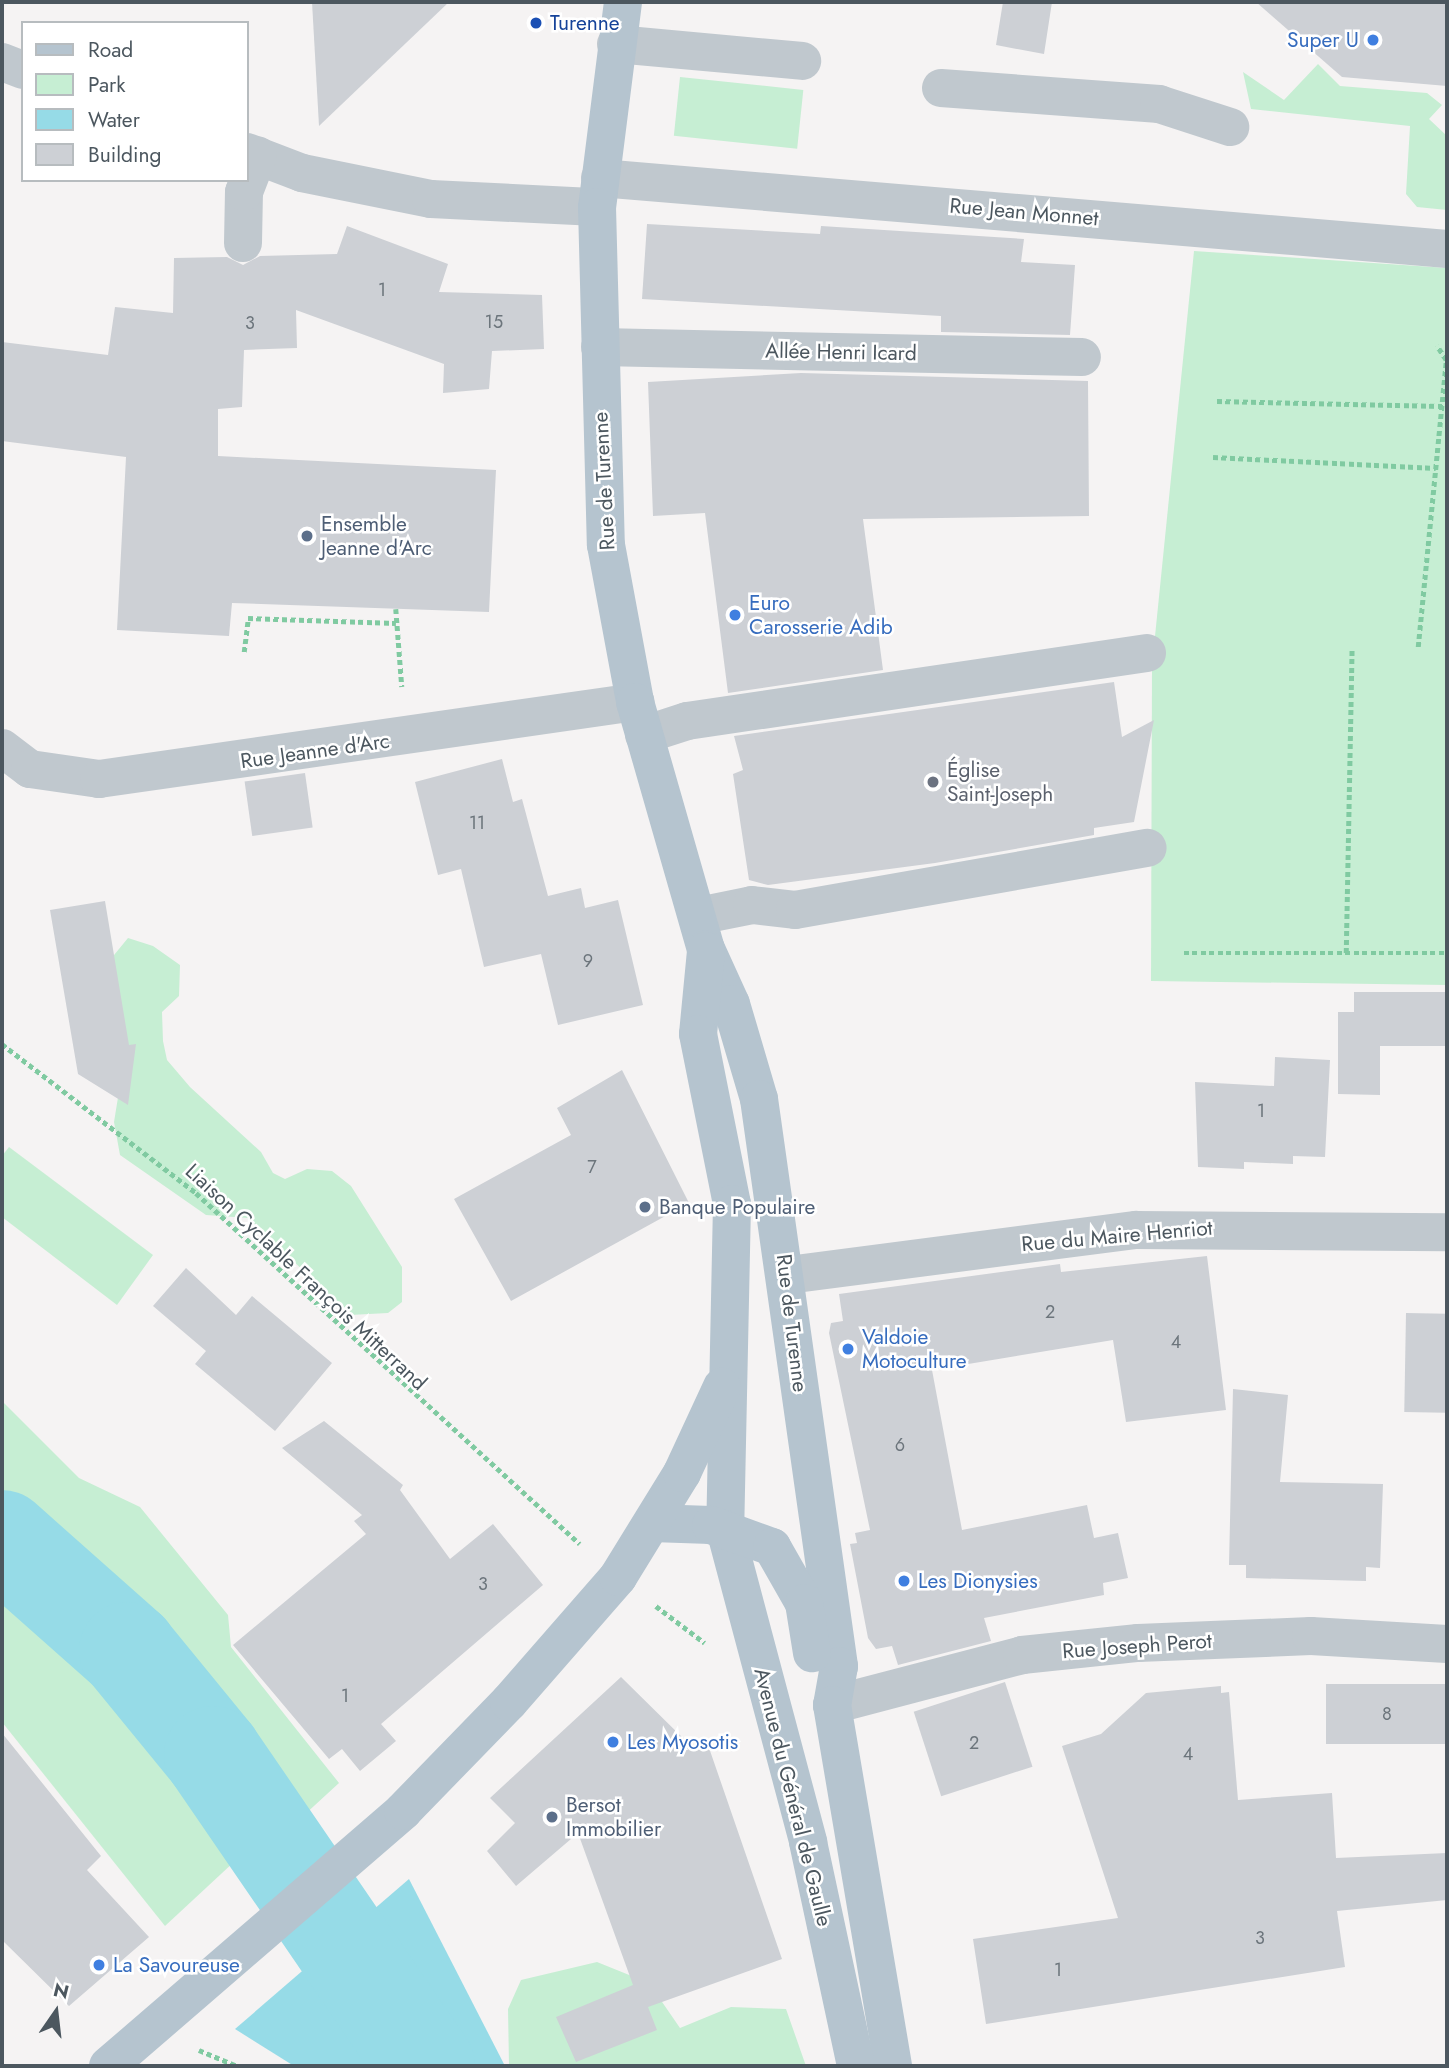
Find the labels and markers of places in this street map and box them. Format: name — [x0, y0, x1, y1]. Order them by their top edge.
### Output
place label: Turenne — [550, 10, 620, 36]
marker: Turenne — [528, 15, 544, 31]
place label: Super U — [1287, 27, 1359, 53]
marker: Super U — [1365, 32, 1381, 48]
place label: Ensemble Jeanne d'Arc — [321, 511, 432, 561]
marker: Ensemble Jeanne d'Arc — [299, 528, 315, 544]
place label: Euro Carosserie Adib — [749, 590, 893, 640]
marker: Euro Carosserie Adib — [727, 607, 743, 623]
place label: Église Saint-Joseph — [947, 757, 1053, 807]
marker: Église Saint-Joseph — [925, 774, 941, 790]
place label: Banque Populaire — [659, 1194, 815, 1220]
marker: Banque Populaire — [637, 1199, 653, 1215]
place label: Valdoie Motoculture — [862, 1324, 967, 1374]
marker: Valdoie Motoculture — [840, 1341, 856, 1357]
place label: Les Dionysies — [918, 1568, 1038, 1594]
marker: Les Dionysies — [896, 1573, 912, 1589]
place label: Les Myosotis — [627, 1729, 738, 1755]
marker: Les Myosotis — [605, 1734, 621, 1750]
place label: Bersot Immobilier — [566, 1792, 661, 1842]
marker: Bersot Immobilier — [544, 1809, 560, 1825]
place label: La Savoureuse — [113, 1952, 240, 1978]
marker: La Savoureuse — [91, 1957, 107, 1973]

